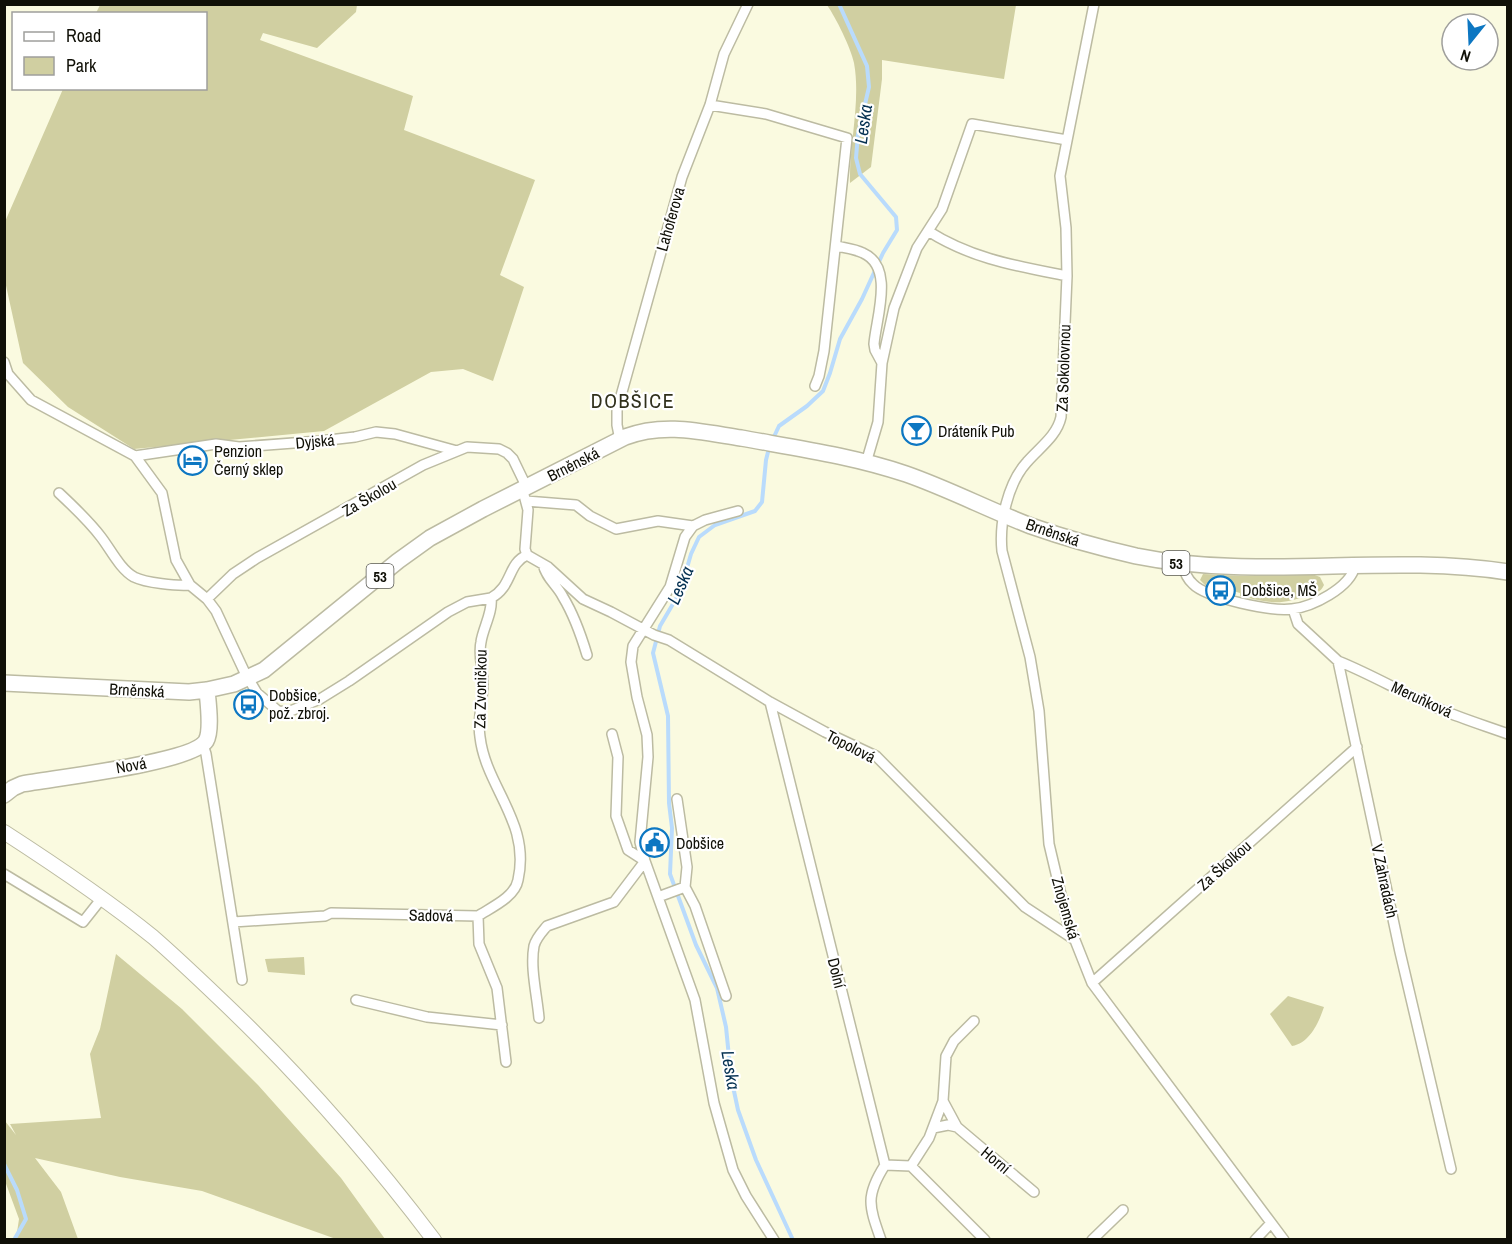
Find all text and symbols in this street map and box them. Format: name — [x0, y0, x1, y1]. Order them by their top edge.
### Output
legend — [12, 12, 207, 90]
north arrow — [1440, 12, 1500, 72]
text: Road — [66, 23, 101, 48]
text: N — [1457, 44, 1473, 68]
text: Park — [66, 53, 97, 78]
water label: Leska — [848, 103, 878, 145]
street label: Lahoferova — [650, 184, 690, 254]
street label: Za Sokolovnou — [1050, 324, 1076, 412]
district label: DOBŠICE — [591, 387, 675, 414]
bar icon: Dráteník Pub — [901, 415, 933, 447]
place label: Dráteník Pub — [938, 420, 1015, 442]
street label: Dyjská — [294, 428, 336, 454]
place label: Penzion Černý sklep — [214, 440, 283, 480]
street label: Brněnská — [543, 441, 603, 486]
hotel icon: Penzion Černý sklep — [177, 444, 209, 476]
street label: Za Školou — [338, 473, 400, 521]
street label: Brněnská — [1023, 513, 1083, 552]
road number: 53 — [1162, 551, 1190, 575]
water label: Leska — [661, 562, 699, 608]
road number: 53 — [366, 564, 394, 588]
bus stop icon: Dobšice, MŠ — [1205, 574, 1237, 606]
place label: Dobšice, MŠ — [1242, 579, 1317, 601]
street label: Za Zvoničkou — [468, 649, 492, 729]
street label: Meruňková — [1388, 675, 1457, 723]
street label: Brněnská — [109, 678, 166, 702]
place label: Dobšice, pož. zbroj. — [269, 684, 330, 724]
bus stop icon: Dobšice, pož. zbroj. — [232, 688, 264, 720]
street label: Topolová — [823, 724, 880, 768]
street label: Nová — [114, 751, 149, 778]
public building icon: Dobšice — [639, 827, 671, 859]
place label: Dobšice — [676, 832, 724, 854]
street label: Za Školkou — [1192, 835, 1256, 895]
street label: V Zahradách — [1366, 842, 1404, 920]
street label: Znojemská — [1047, 874, 1086, 943]
street label: Sadová — [409, 904, 454, 926]
street label: Dolní — [823, 955, 851, 991]
water label: Leska — [715, 1048, 747, 1092]
street label: Horní — [977, 1141, 1016, 1179]

